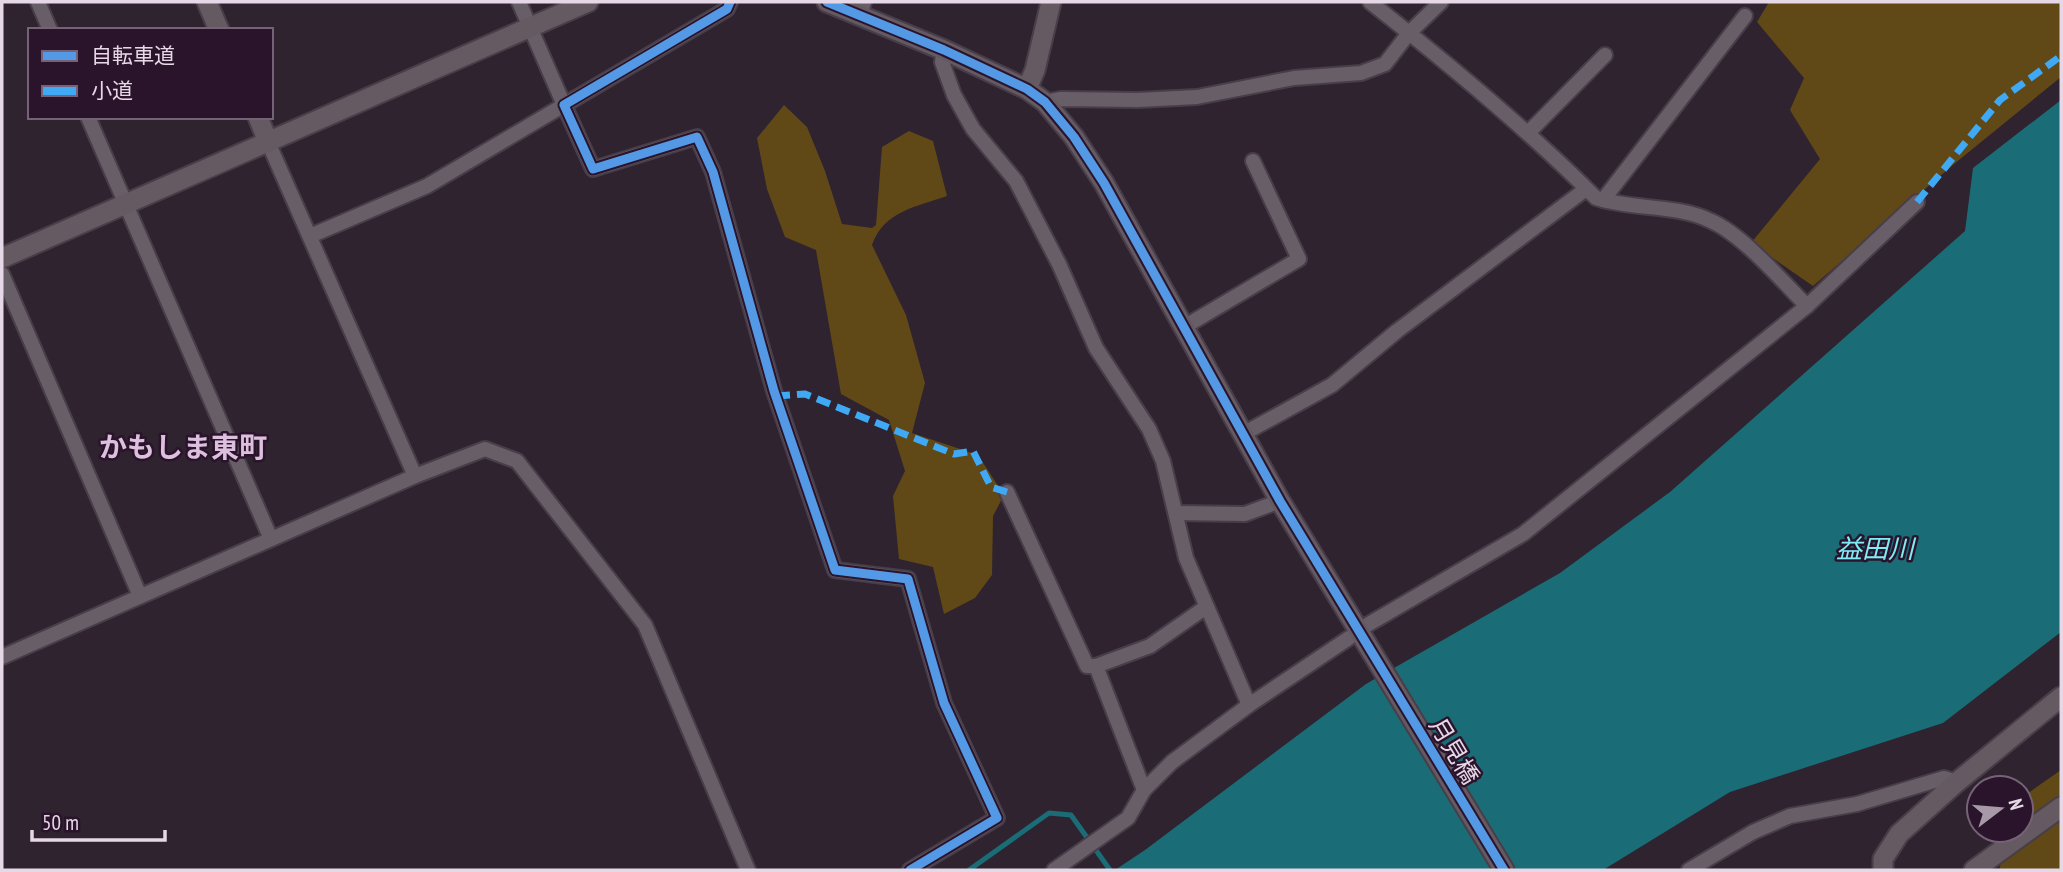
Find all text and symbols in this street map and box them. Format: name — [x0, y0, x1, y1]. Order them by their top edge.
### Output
legend — [28, 28, 273, 119]
text: 自転車道 — [91, 42, 175, 69]
text: 小道 — [91, 77, 133, 104]
district label: かもしま東町 — [99, 428, 267, 465]
water label: 益田川 — [1836, 532, 1917, 565]
street label: 月見橋 — [1423, 712, 1486, 790]
north arrow — [1965, 774, 2035, 844]
text: N — [2003, 796, 2029, 813]
scale bar — [32, 798, 164, 842]
text: 50 m — [42, 809, 79, 836]

